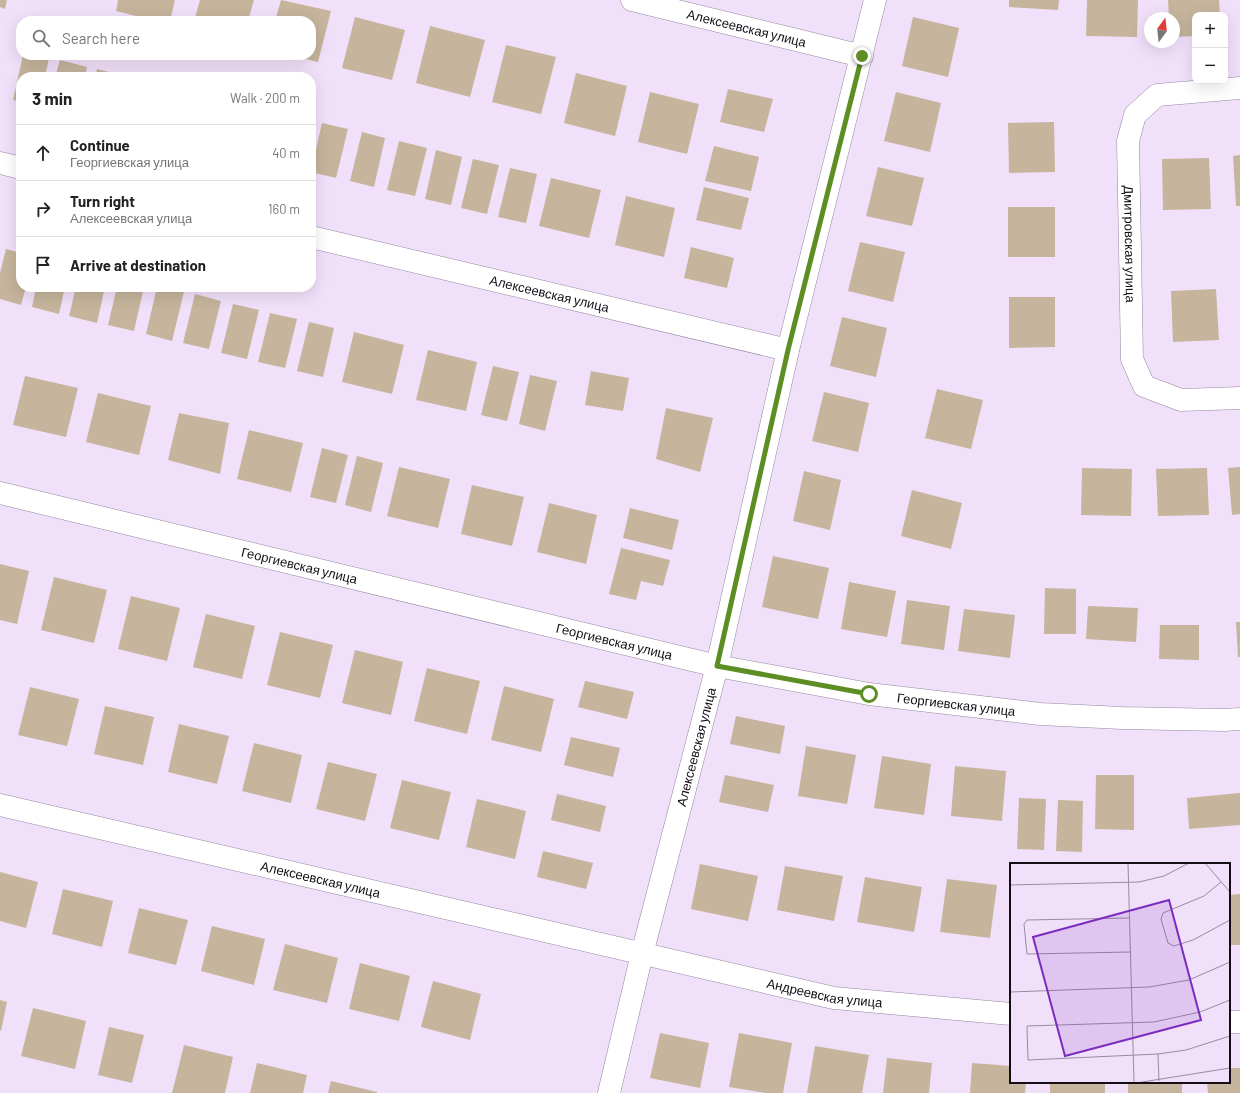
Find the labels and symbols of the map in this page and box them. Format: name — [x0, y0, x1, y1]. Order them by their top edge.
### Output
street label: Алексеевская улица — [685, 6, 809, 50]
north arrow — [1144, 12, 1180, 48]
route end — [853, 47, 871, 65]
street label: Дмитровская улица — [1121, 185, 1139, 304]
street label: Алексеевская улица — [488, 272, 611, 316]
street label: Георгиевская улица — [240, 544, 360, 587]
street label: Георгиевская улица — [555, 620, 675, 663]
street label: Алексеевская улица — [673, 685, 719, 808]
route start — [860, 685, 878, 703]
street label: Георгиевская улица — [896, 689, 1017, 719]
street label: Алексеевская улица — [259, 858, 383, 901]
inset map — [1010, 863, 1230, 1083]
street label: Андреевская улица — [765, 975, 884, 1010]

